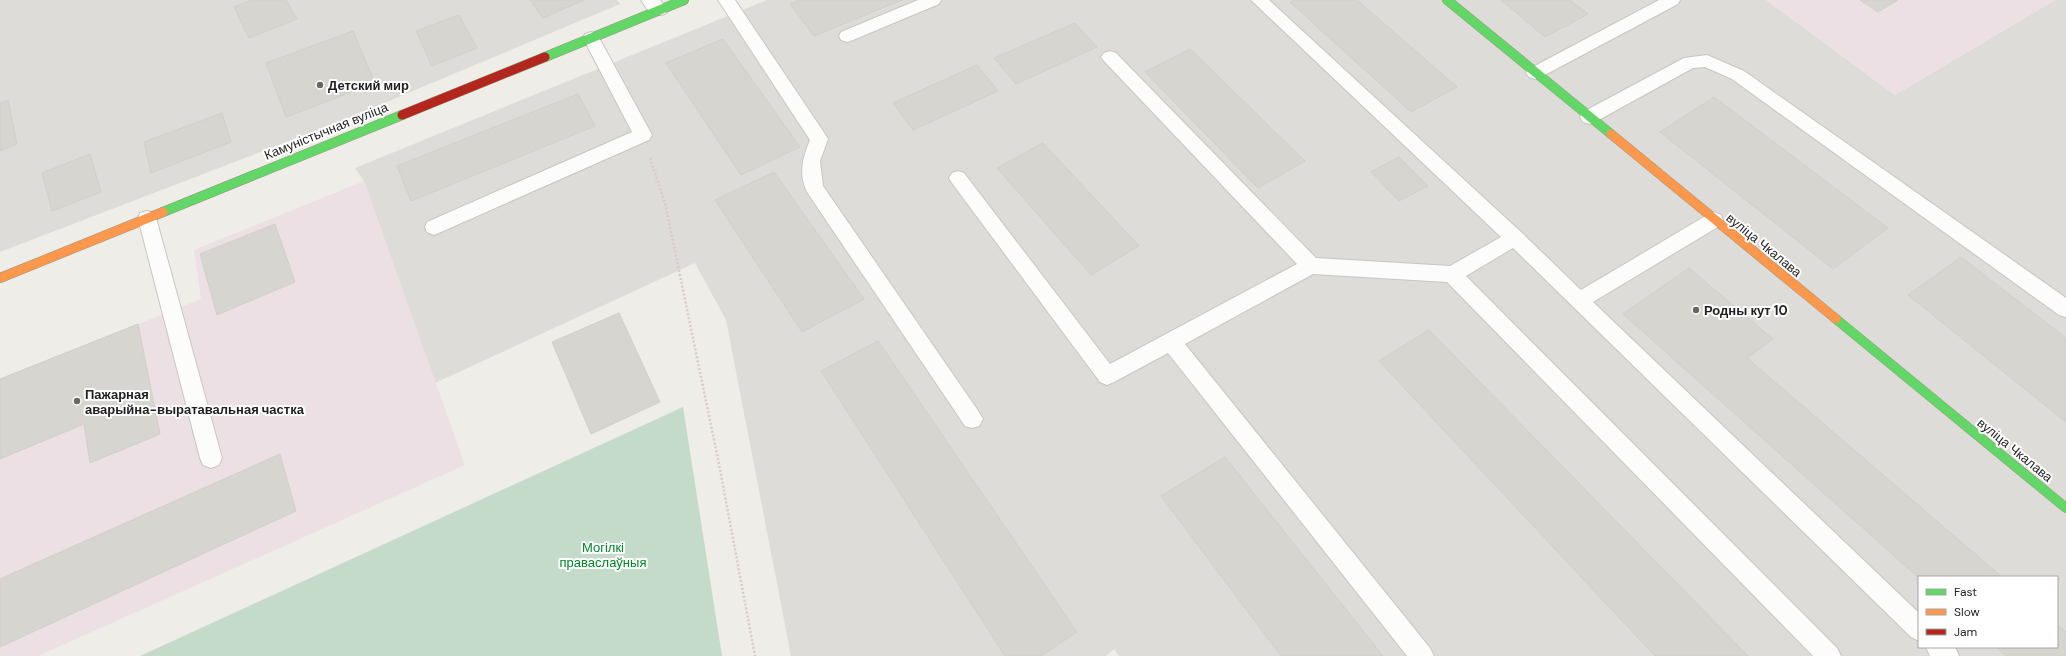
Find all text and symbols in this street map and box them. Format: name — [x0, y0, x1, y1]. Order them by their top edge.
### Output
place label: Детский мир — [328, 77, 409, 94]
marker: Детский мир — [315, 80, 325, 90]
street label: Камуністычная вуліца — [262, 98, 391, 164]
street label: вуліца Чкалава — [1723, 209, 1806, 281]
place label: Родны кут 10 — [1704, 302, 1788, 319]
marker: Родны кут 10 — [1691, 305, 1701, 315]
place label: Пажарная аварыйна-выратавальная частка — [85, 386, 305, 418]
marker: Пажарная аварыйна-выратавальная частка — [72, 396, 82, 406]
street label: вуліца Чкалава — [1974, 414, 2057, 486]
park label: Могілкі праваслаўныя — [560, 539, 646, 571]
legend — [1918, 576, 2058, 648]
text: Fast — [1954, 584, 1977, 600]
text: Slow — [1954, 604, 1980, 620]
text: Jam — [1954, 624, 1977, 640]

